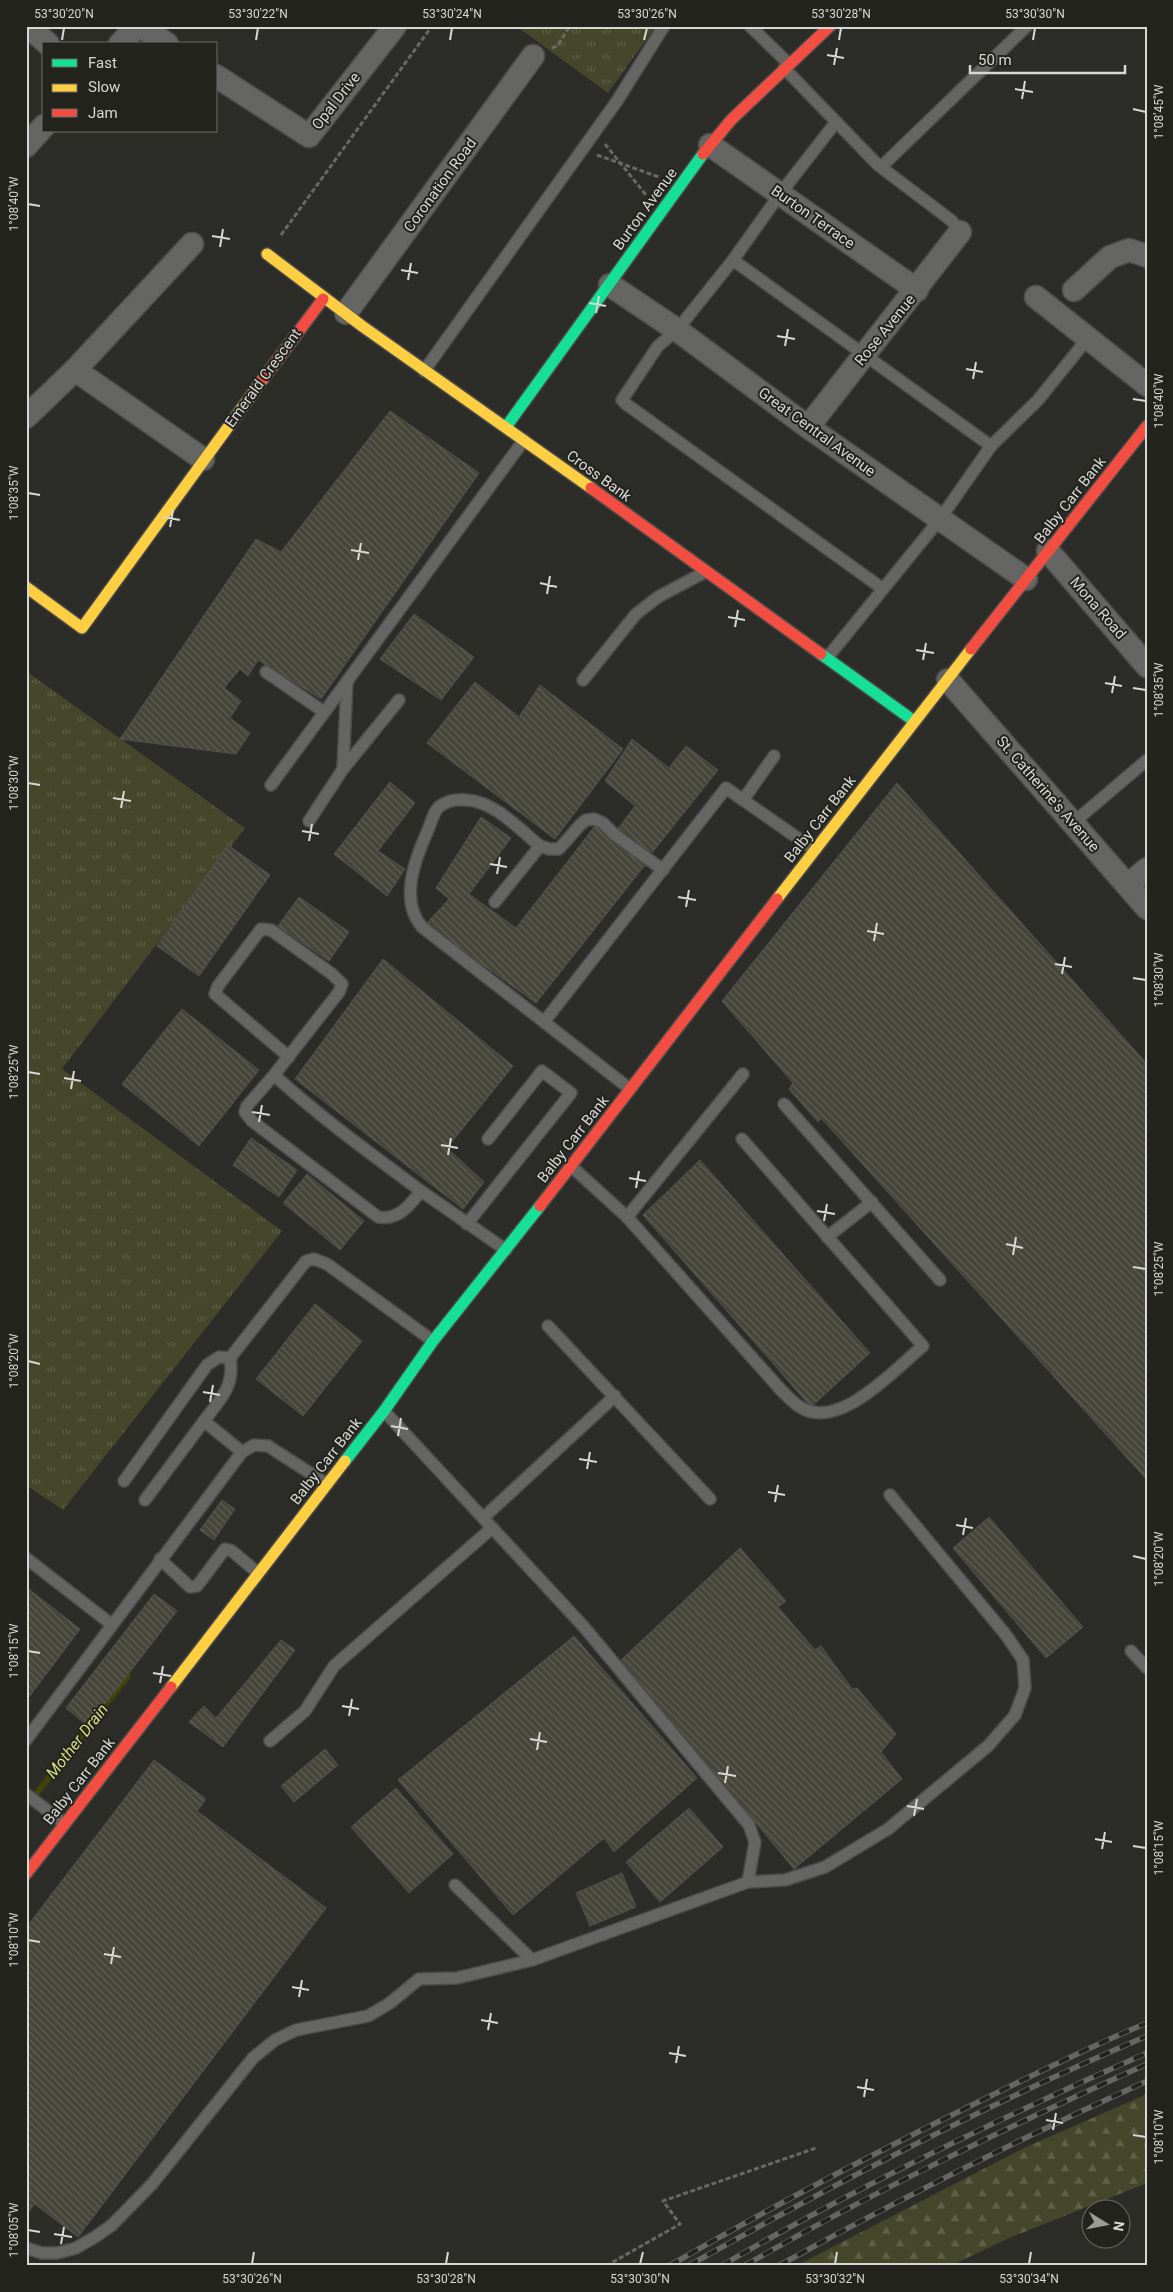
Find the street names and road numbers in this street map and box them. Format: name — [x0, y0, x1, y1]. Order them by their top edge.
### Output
street label: Opal Drive — [308, 69, 364, 133]
street label: Coronation Road — [400, 134, 480, 236]
street label: Burton Avenue — [609, 164, 681, 254]
street label: Burton Terrace — [768, 181, 858, 253]
street label: Rose Avenue — [851, 291, 919, 369]
street label: Emerald Crescent — [221, 325, 305, 431]
street label: Great Central Avenue — [755, 384, 879, 481]
street label: Cross Bank — [563, 446, 635, 506]
street label: Balby Carr Bank — [1030, 453, 1110, 547]
street label: Mona Road — [1066, 573, 1130, 643]
street label: St. Catherine's Avenue — [993, 732, 1103, 856]
street label: Balby Carr Bank — [780, 772, 860, 866]
street label: Balby Carr Bank — [533, 1092, 613, 1186]
street label: Balby Carr Bank — [286, 1414, 366, 1508]
street label: Balby Carr Bank — [39, 1734, 119, 1828]

